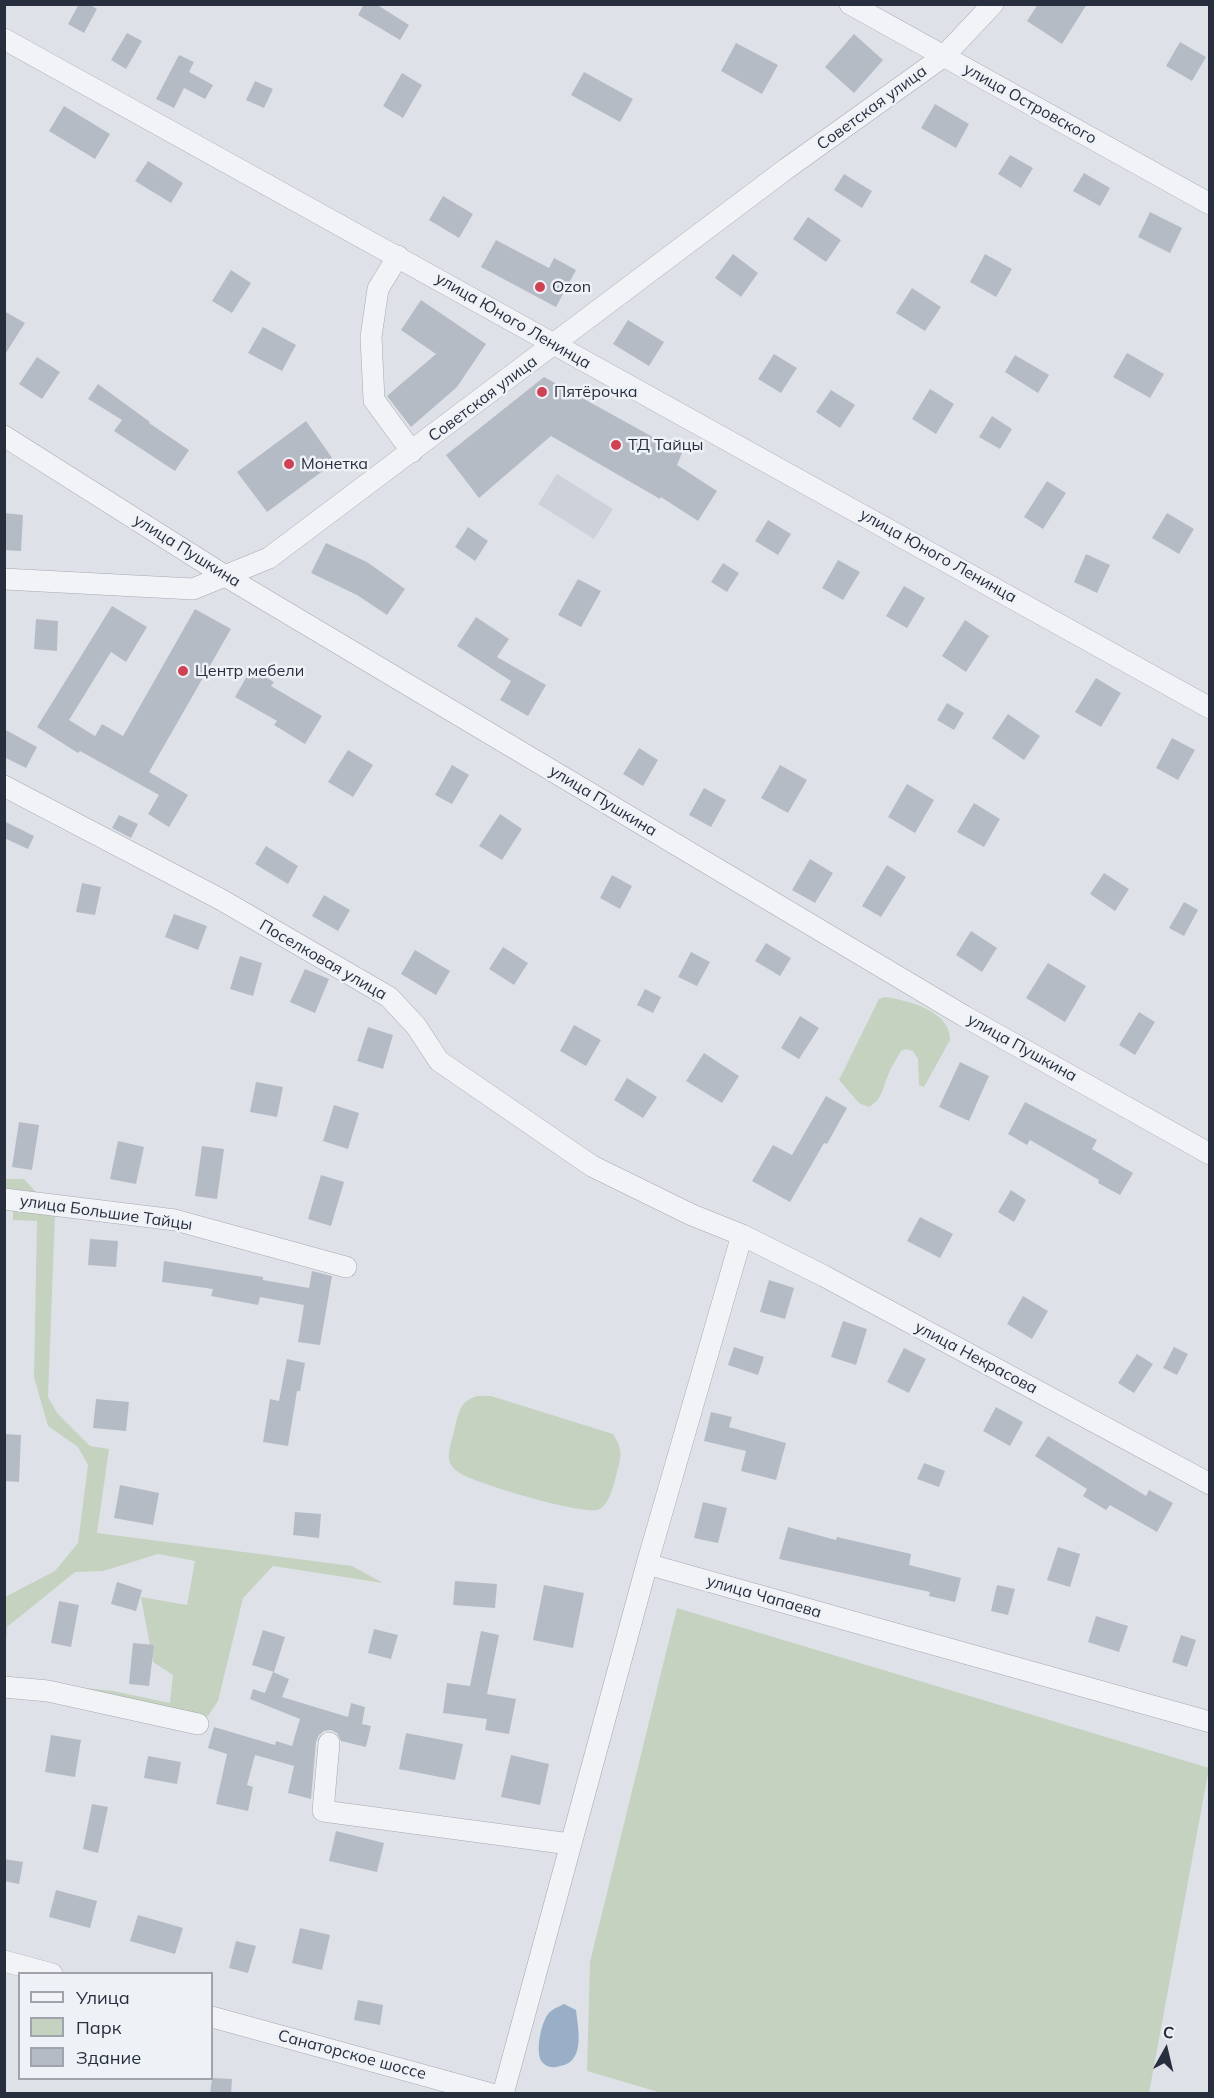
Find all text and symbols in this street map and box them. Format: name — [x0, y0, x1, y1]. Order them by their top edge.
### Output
street label: улица Островского — [960, 60, 1100, 148]
street label: Советская улица — [813, 62, 931, 154]
street label: улица Юного Ленинца — [432, 269, 594, 373]
place label: Ozon — [552, 277, 591, 297]
marker: Ozon — [533, 280, 547, 294]
street label: Советская улица — [425, 352, 541, 446]
place label: Пятёрочка — [554, 382, 638, 402]
marker: Пятёрочка — [535, 385, 549, 399]
place label: ТД Тайцы — [628, 435, 703, 455]
marker: ТД Тайцы — [609, 438, 623, 452]
place label: Монетка — [301, 454, 368, 474]
marker: Монетка — [282, 457, 296, 471]
street label: улица Юного Ленинца — [856, 505, 1020, 607]
street label: улица Пушкина — [130, 510, 244, 592]
place label: Центр мебели — [195, 661, 304, 681]
marker: Центр мебели — [176, 664, 190, 678]
street label: улица Пушкина — [546, 761, 660, 841]
street label: Поселковая улица — [256, 916, 390, 1004]
street label: улица Пушкина — [964, 1010, 1080, 1086]
street label: улица Большие Тайцы — [19, 1191, 193, 1235]
street label: улица Некрасова — [911, 1318, 1041, 1398]
street label: улица Чапаева — [704, 1571, 824, 1623]
legend — [18, 1972, 213, 2080]
text: Улица — [76, 1986, 130, 2009]
text: Парк — [76, 2016, 121, 2039]
north arrow — [1136, 2020, 1196, 2080]
text: С — [1162, 2022, 1175, 2043]
street label: Санаторское шоссе — [276, 2026, 428, 2084]
text: Здание — [76, 2046, 141, 2069]

